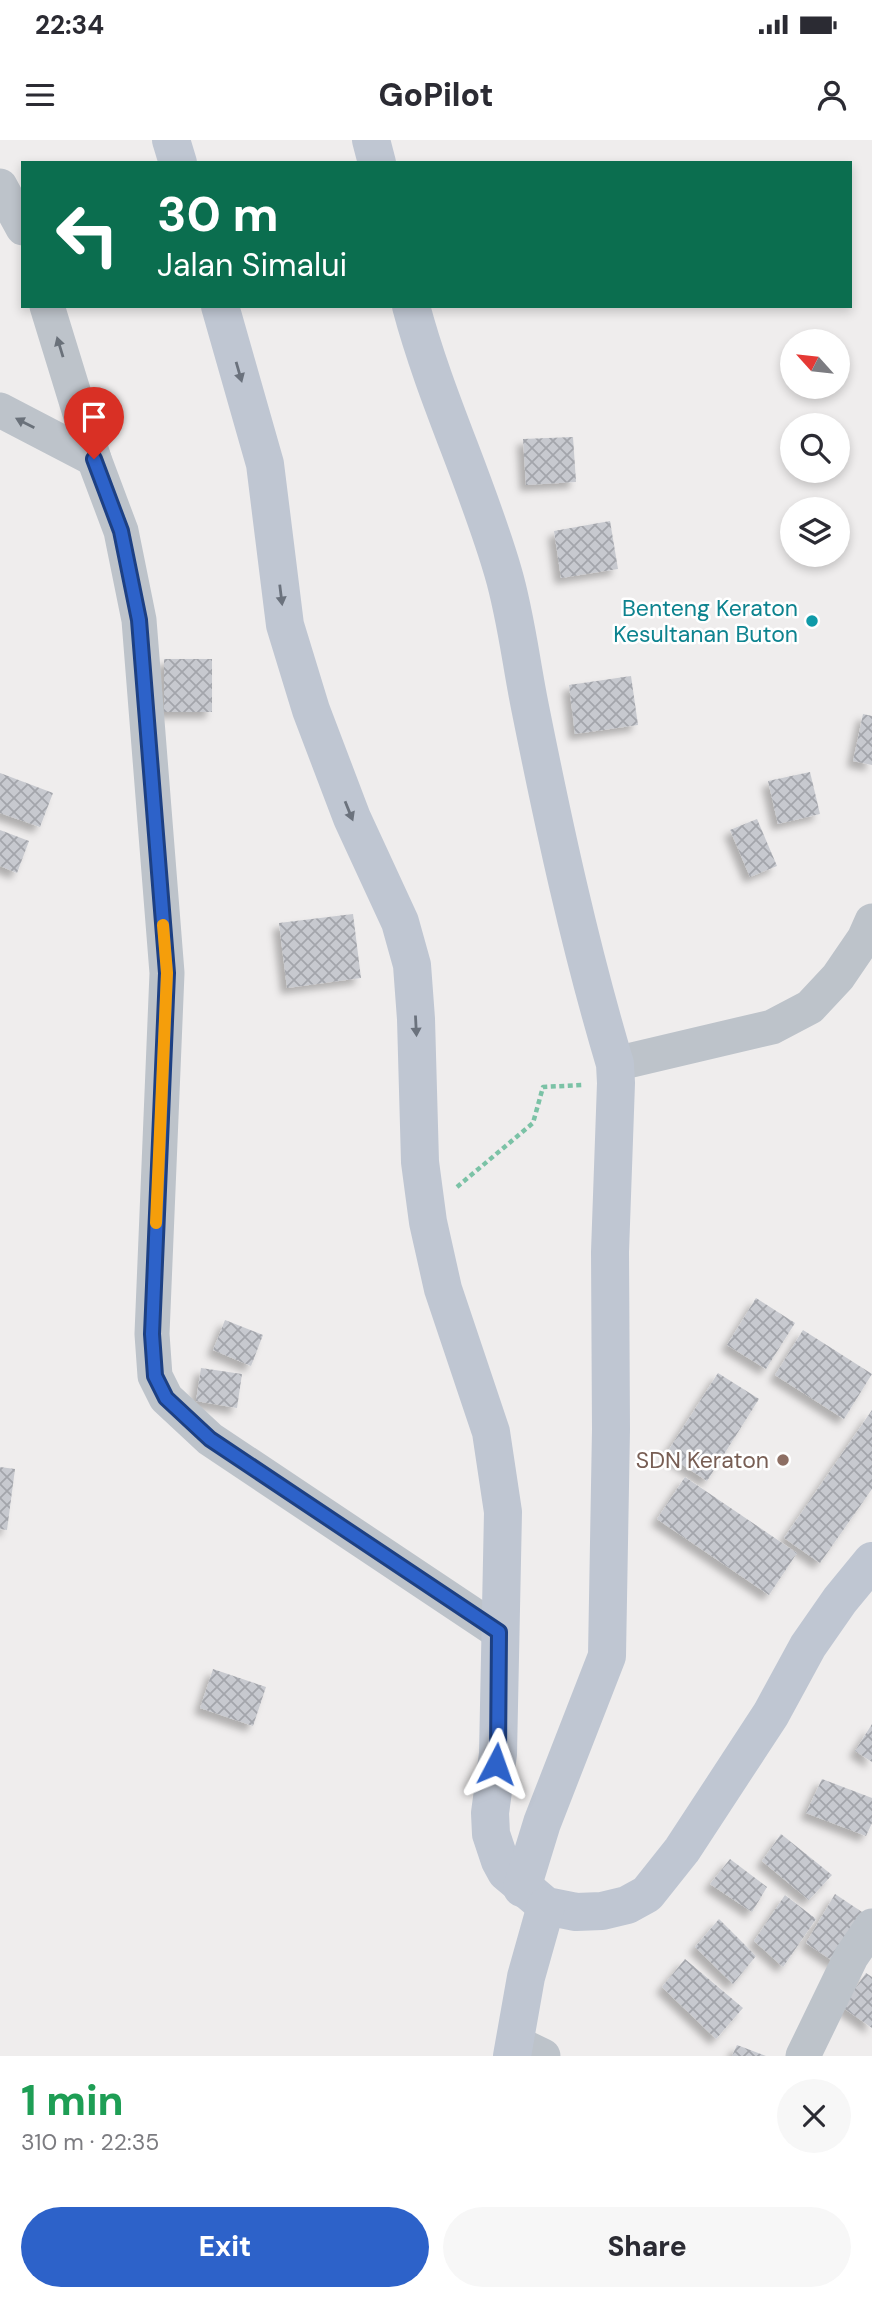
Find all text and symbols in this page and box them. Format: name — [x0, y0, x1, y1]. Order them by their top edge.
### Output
text: 22:34 — [35, 8, 104, 42]
text: GoPilot — [379, 74, 493, 116]
icon: menu — [21, 76, 59, 114]
icon: person — [813, 76, 851, 114]
text: 30 m — [157, 182, 279, 246]
icon: left — [42, 189, 133, 280]
text: Jalan Simalui — [157, 244, 347, 286]
north arrow — [780, 329, 850, 399]
map controls — [780, 329, 850, 567]
one-way arrow — [54, 336, 65, 357]
one-way arrow — [234, 361, 245, 383]
pin — [64, 387, 124, 459]
icon: arrive — [75, 398, 113, 436]
button: search — [780, 413, 850, 483]
one-way arrow — [15, 418, 35, 430]
button: layers — [780, 497, 850, 567]
one-way arrow — [275, 584, 286, 606]
place label: Benteng Keraton Kesultanan Buton — [613, 593, 798, 649]
marker: Benteng Keraton Kesultanan Buton — [804, 613, 820, 629]
one-way arrow — [344, 801, 355, 822]
one-way arrow — [411, 1015, 422, 1037]
place label: SDN Keraton — [636, 1445, 769, 1475]
marker: SDN Keraton — [775, 1452, 791, 1468]
position arrow — [459, 1727, 533, 1801]
text: 1 min — [21, 2073, 124, 2128]
button: close — [777, 2079, 851, 2153]
text: 310 m · 22:35 — [21, 2127, 159, 2157]
button: Exit — [21, 2207, 429, 2287]
button: Share — [443, 2207, 851, 2287]

